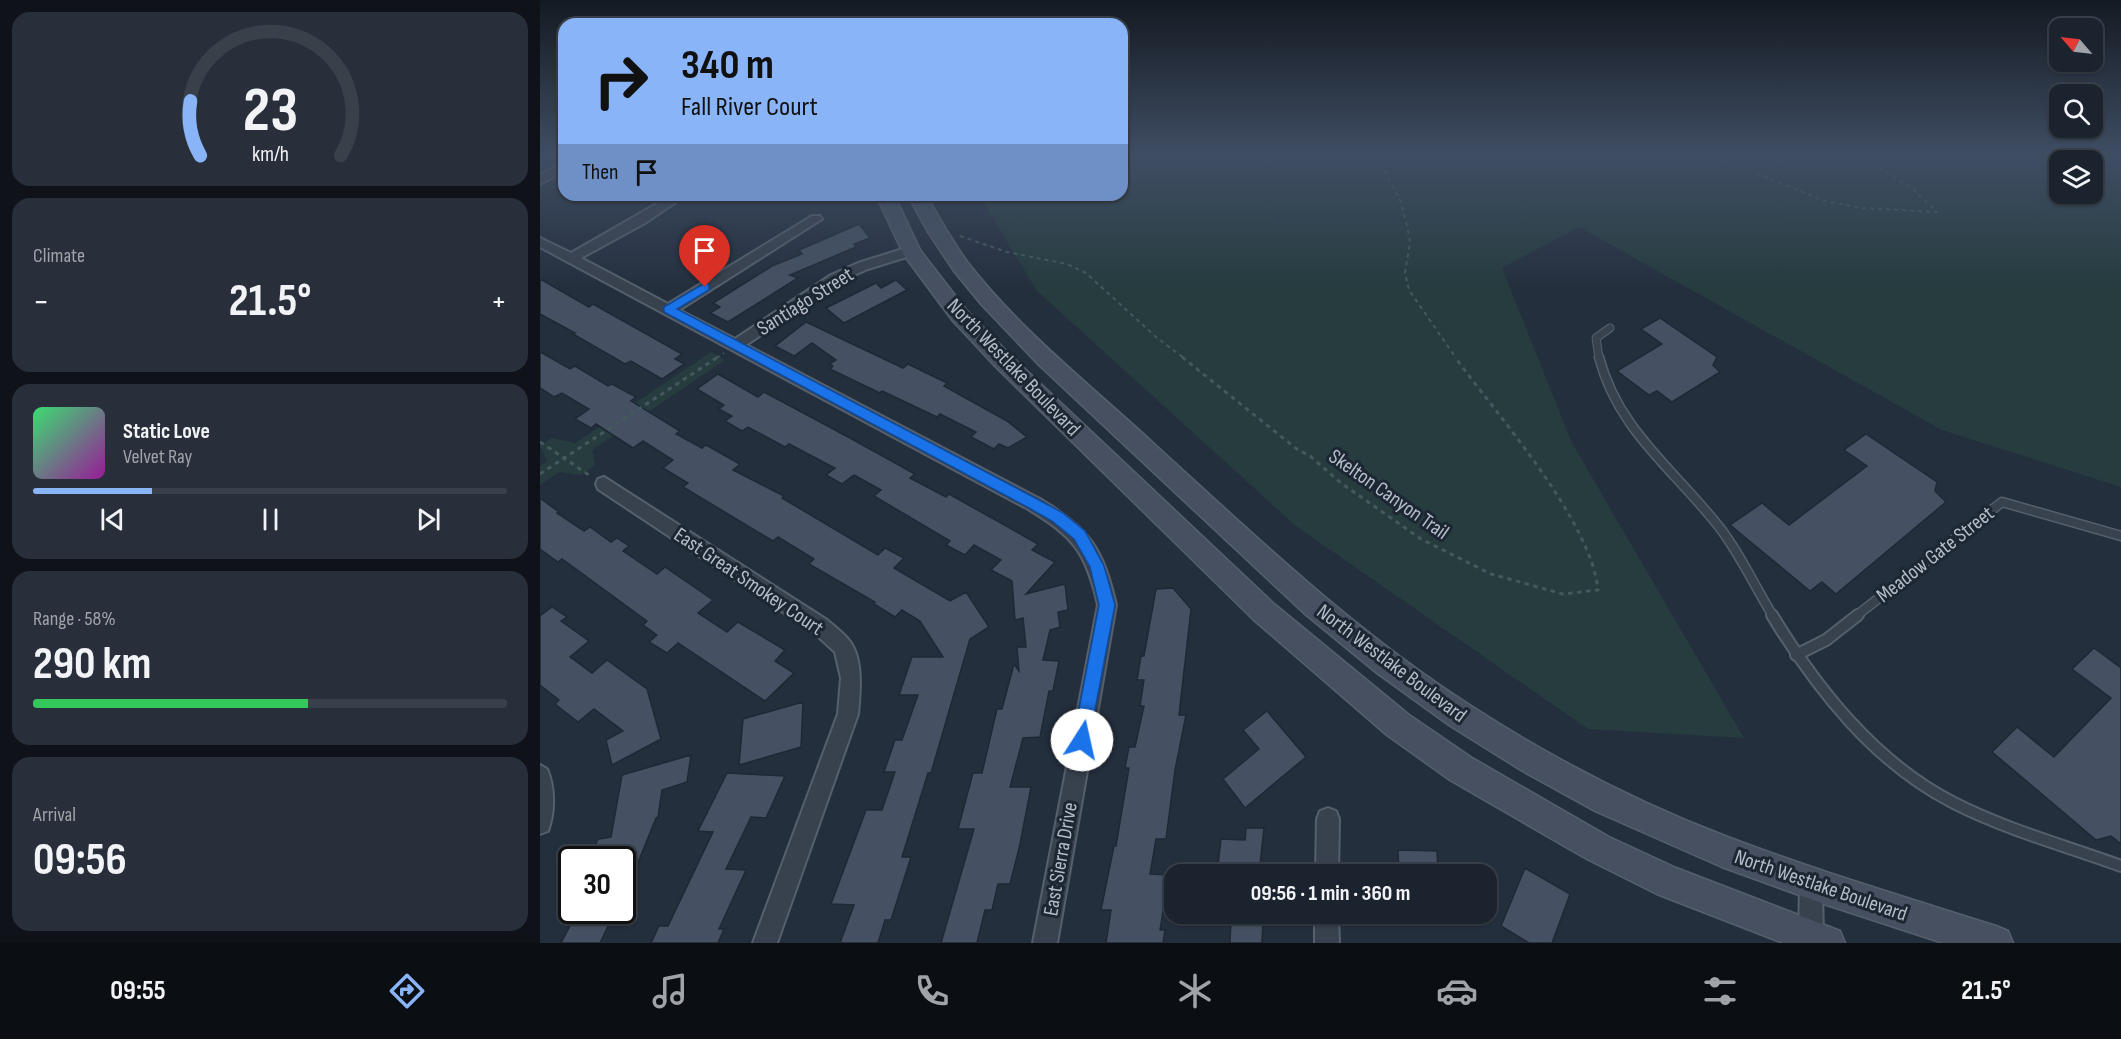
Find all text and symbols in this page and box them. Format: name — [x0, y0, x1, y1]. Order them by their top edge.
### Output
north arrow — [2049, 18, 2103, 72]
map controls — [2049, 18, 2103, 204]
text: 340 m — [681, 40, 774, 91]
icon: right — [582, 42, 660, 120]
text: 23 — [242, 74, 298, 149]
button: search — [2049, 84, 2103, 138]
text: Fall River Court — [681, 91, 818, 123]
text: km/h — [251, 142, 289, 167]
button: layers — [2049, 150, 2103, 204]
icon: arrive — [630, 156, 663, 189]
text: Then — [582, 159, 618, 186]
pin — [679, 225, 730, 287]
icon: arrive — [688, 234, 721, 267]
text: Climate — [33, 244, 85, 268]
street label: Santiago Street — [752, 262, 858, 341]
text: 21.5° — [229, 274, 311, 329]
text: − — [33, 282, 49, 322]
text: + — [491, 282, 507, 322]
street label: North Westlake Boulevard — [942, 294, 1085, 441]
text: Static Love — [123, 418, 210, 445]
street label: Skelton Canyon Trail — [1324, 444, 1454, 545]
text: Velvet Ray — [123, 445, 192, 469]
street label: Meadow Gate Street — [1872, 501, 1999, 608]
icon: previous — [96, 503, 129, 536]
icon: pause — [254, 503, 287, 536]
icon: next — [412, 503, 445, 536]
street label: East Great Smokey Court — [669, 522, 828, 641]
street label: North Westlake Boulevard — [1312, 599, 1471, 728]
text: Range · 58% — [33, 607, 116, 631]
text: 290 km — [33, 637, 151, 692]
position arrow — [1050, 708, 1114, 772]
street label: East Sierra Drive — [1038, 800, 1083, 918]
text: Arrival — [33, 803, 76, 827]
text: 09:56 — [33, 833, 127, 888]
street label: North Westlake Boulevard — [1731, 844, 1910, 927]
speed limit sign: 30 — [558, 846, 636, 924]
text: 09:56 · 1 min · 360 m — [1251, 880, 1410, 907]
icon: directions — [386, 970, 428, 1012]
icon: music — [649, 970, 691, 1012]
icon: phone — [911, 970, 953, 1012]
icon: climate — [1174, 970, 1216, 1012]
icon: car — [1436, 970, 1478, 1012]
icon: filters — [1699, 970, 1741, 1012]
text: 09:55 — [110, 975, 166, 1007]
text: 21.5° — [1961, 975, 2011, 1007]

